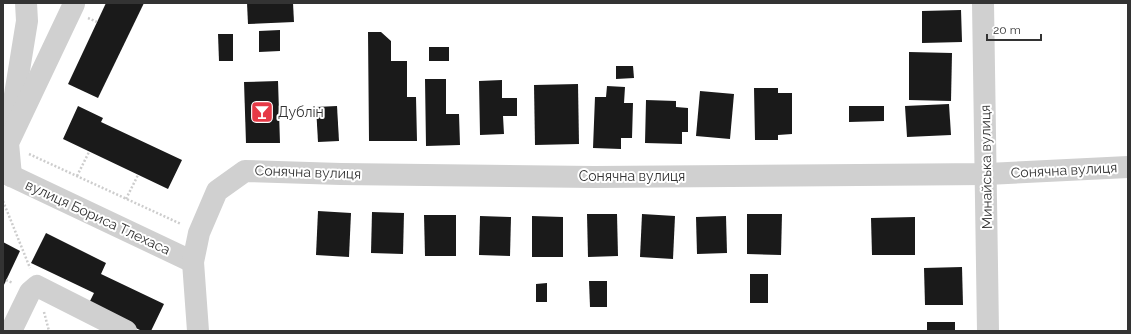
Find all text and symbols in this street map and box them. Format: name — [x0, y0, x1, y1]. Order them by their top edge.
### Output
scale bar — [987, 16, 1041, 42]
text: 20 m — [993, 23, 1021, 37]
bar icon: Дублін — [249, 99, 275, 125]
place label: Дублін — [278, 104, 324, 120]
street label: Минайська вулиця — [977, 105, 995, 229]
street label: Сонячна вулиця — [1010, 159, 1118, 181]
street label: Сонячна вулиця — [254, 162, 362, 182]
street label: Сонячна вулиця — [579, 168, 685, 184]
street label: вулиця Бориса Тлехаса — [23, 176, 173, 258]

